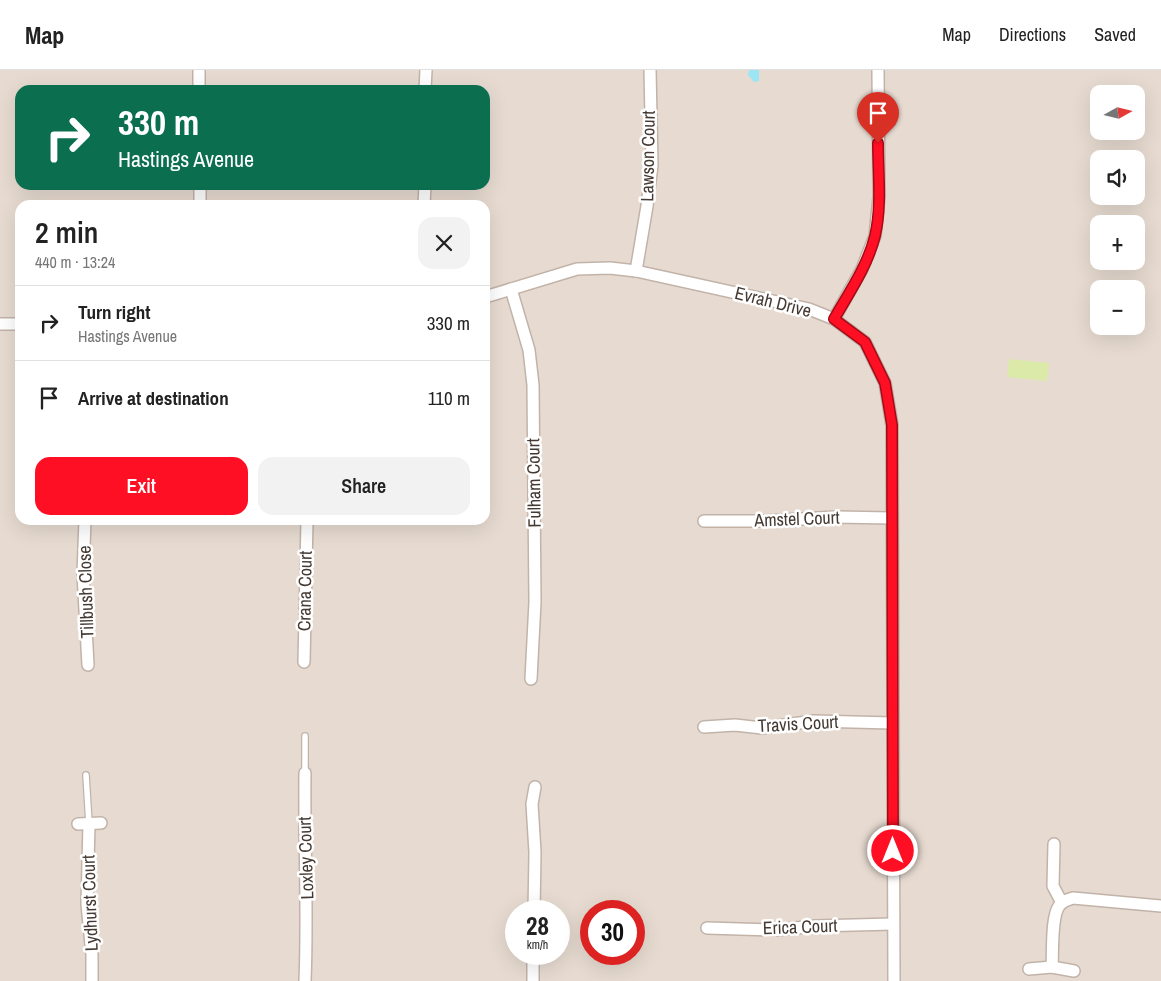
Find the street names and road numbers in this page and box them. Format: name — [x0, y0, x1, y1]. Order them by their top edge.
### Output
street label: Lawson Court — [634, 110, 661, 202]
street label: Evrah Drive — [732, 280, 814, 323]
street label: Fulham Court — [520, 438, 547, 528]
street label: Amstel Court — [753, 505, 840, 533]
street label: Tillbush Close — [71, 545, 100, 639]
street label: Crana Court — [291, 551, 318, 631]
street label: Travis Court — [757, 709, 839, 738]
street label: Loxley Court — [292, 816, 319, 900]
street label: Lydhurst Court — [75, 854, 104, 952]
street label: Erica Court — [762, 913, 838, 940]

